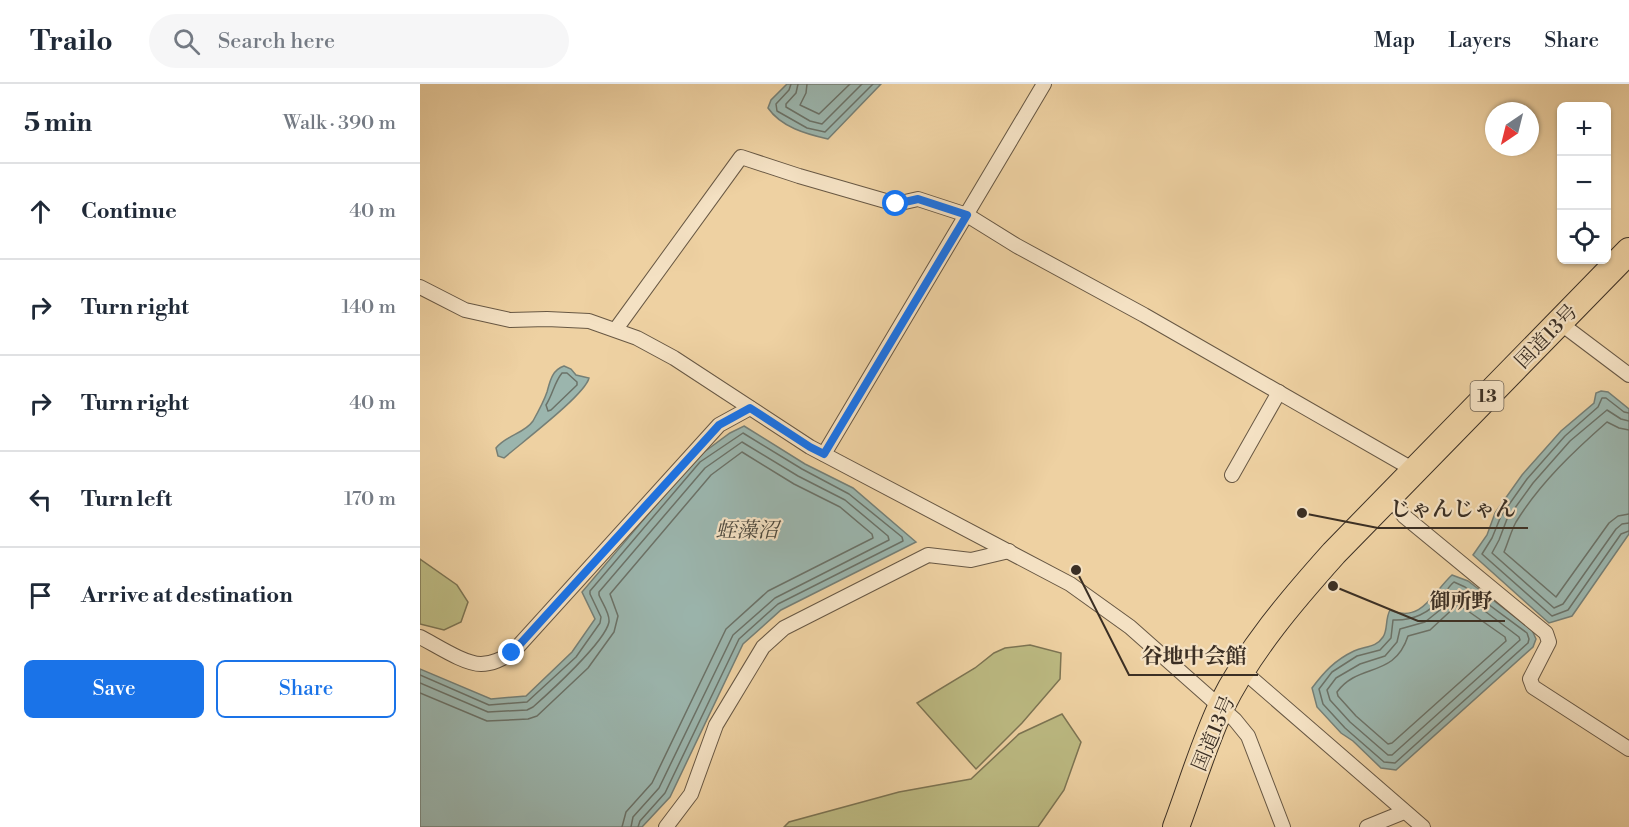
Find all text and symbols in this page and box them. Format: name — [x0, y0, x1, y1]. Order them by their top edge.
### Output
search box — [149, 14, 569, 68]
text: Trailo — [30, 24, 113, 59]
icon: search — [170, 25, 203, 58]
text: Search here — [218, 28, 335, 55]
text: Map — [1374, 28, 1415, 54]
text: Layers — [1448, 28, 1511, 54]
text: Share — [1544, 28, 1599, 54]
north arrow — [1485, 102, 1539, 156]
map controls — [1557, 102, 1611, 264]
button: + — [1557, 102, 1611, 156]
text: 5 min — [24, 107, 92, 139]
text: Walk · 390 m — [283, 111, 396, 136]
button: − — [1557, 156, 1611, 210]
route start — [882, 190, 908, 216]
icon: ahead — [24, 195, 57, 228]
text: Continue — [81, 198, 177, 225]
text: 40 m — [349, 199, 396, 224]
button: locate — [1557, 210, 1611, 264]
icon: right — [24, 291, 57, 324]
text: Turn right — [81, 294, 189, 321]
text: 140 m — [341, 295, 396, 320]
street label: 国道13号 — [1510, 300, 1584, 374]
road number: 13 — [1470, 381, 1504, 411]
icon: right — [24, 387, 57, 420]
text: Turn right — [81, 390, 189, 417]
text: 40 m — [349, 391, 396, 416]
icon: left — [24, 483, 57, 516]
text: Turn left — [81, 486, 172, 513]
text: 170 m — [344, 487, 396, 512]
callout: じゃんじゃん — [1378, 489, 1528, 528]
text: じゃんじゃん — [1390, 497, 1516, 523]
water label: 蛭藻沼 — [716, 518, 781, 544]
icon: arrive — [24, 579, 57, 612]
text: Arrive at destination — [81, 582, 293, 609]
callout: 御所野 — [1418, 582, 1505, 621]
text: 御所野 — [1430, 589, 1493, 615]
callout: 谷地中会館 — [1129, 636, 1258, 675]
route end — [498, 639, 524, 665]
text: 谷地中会館 — [1142, 644, 1247, 670]
button: Save — [24, 660, 204, 718]
button: Share — [216, 660, 396, 718]
street label: 国道13号 — [1187, 692, 1241, 775]

